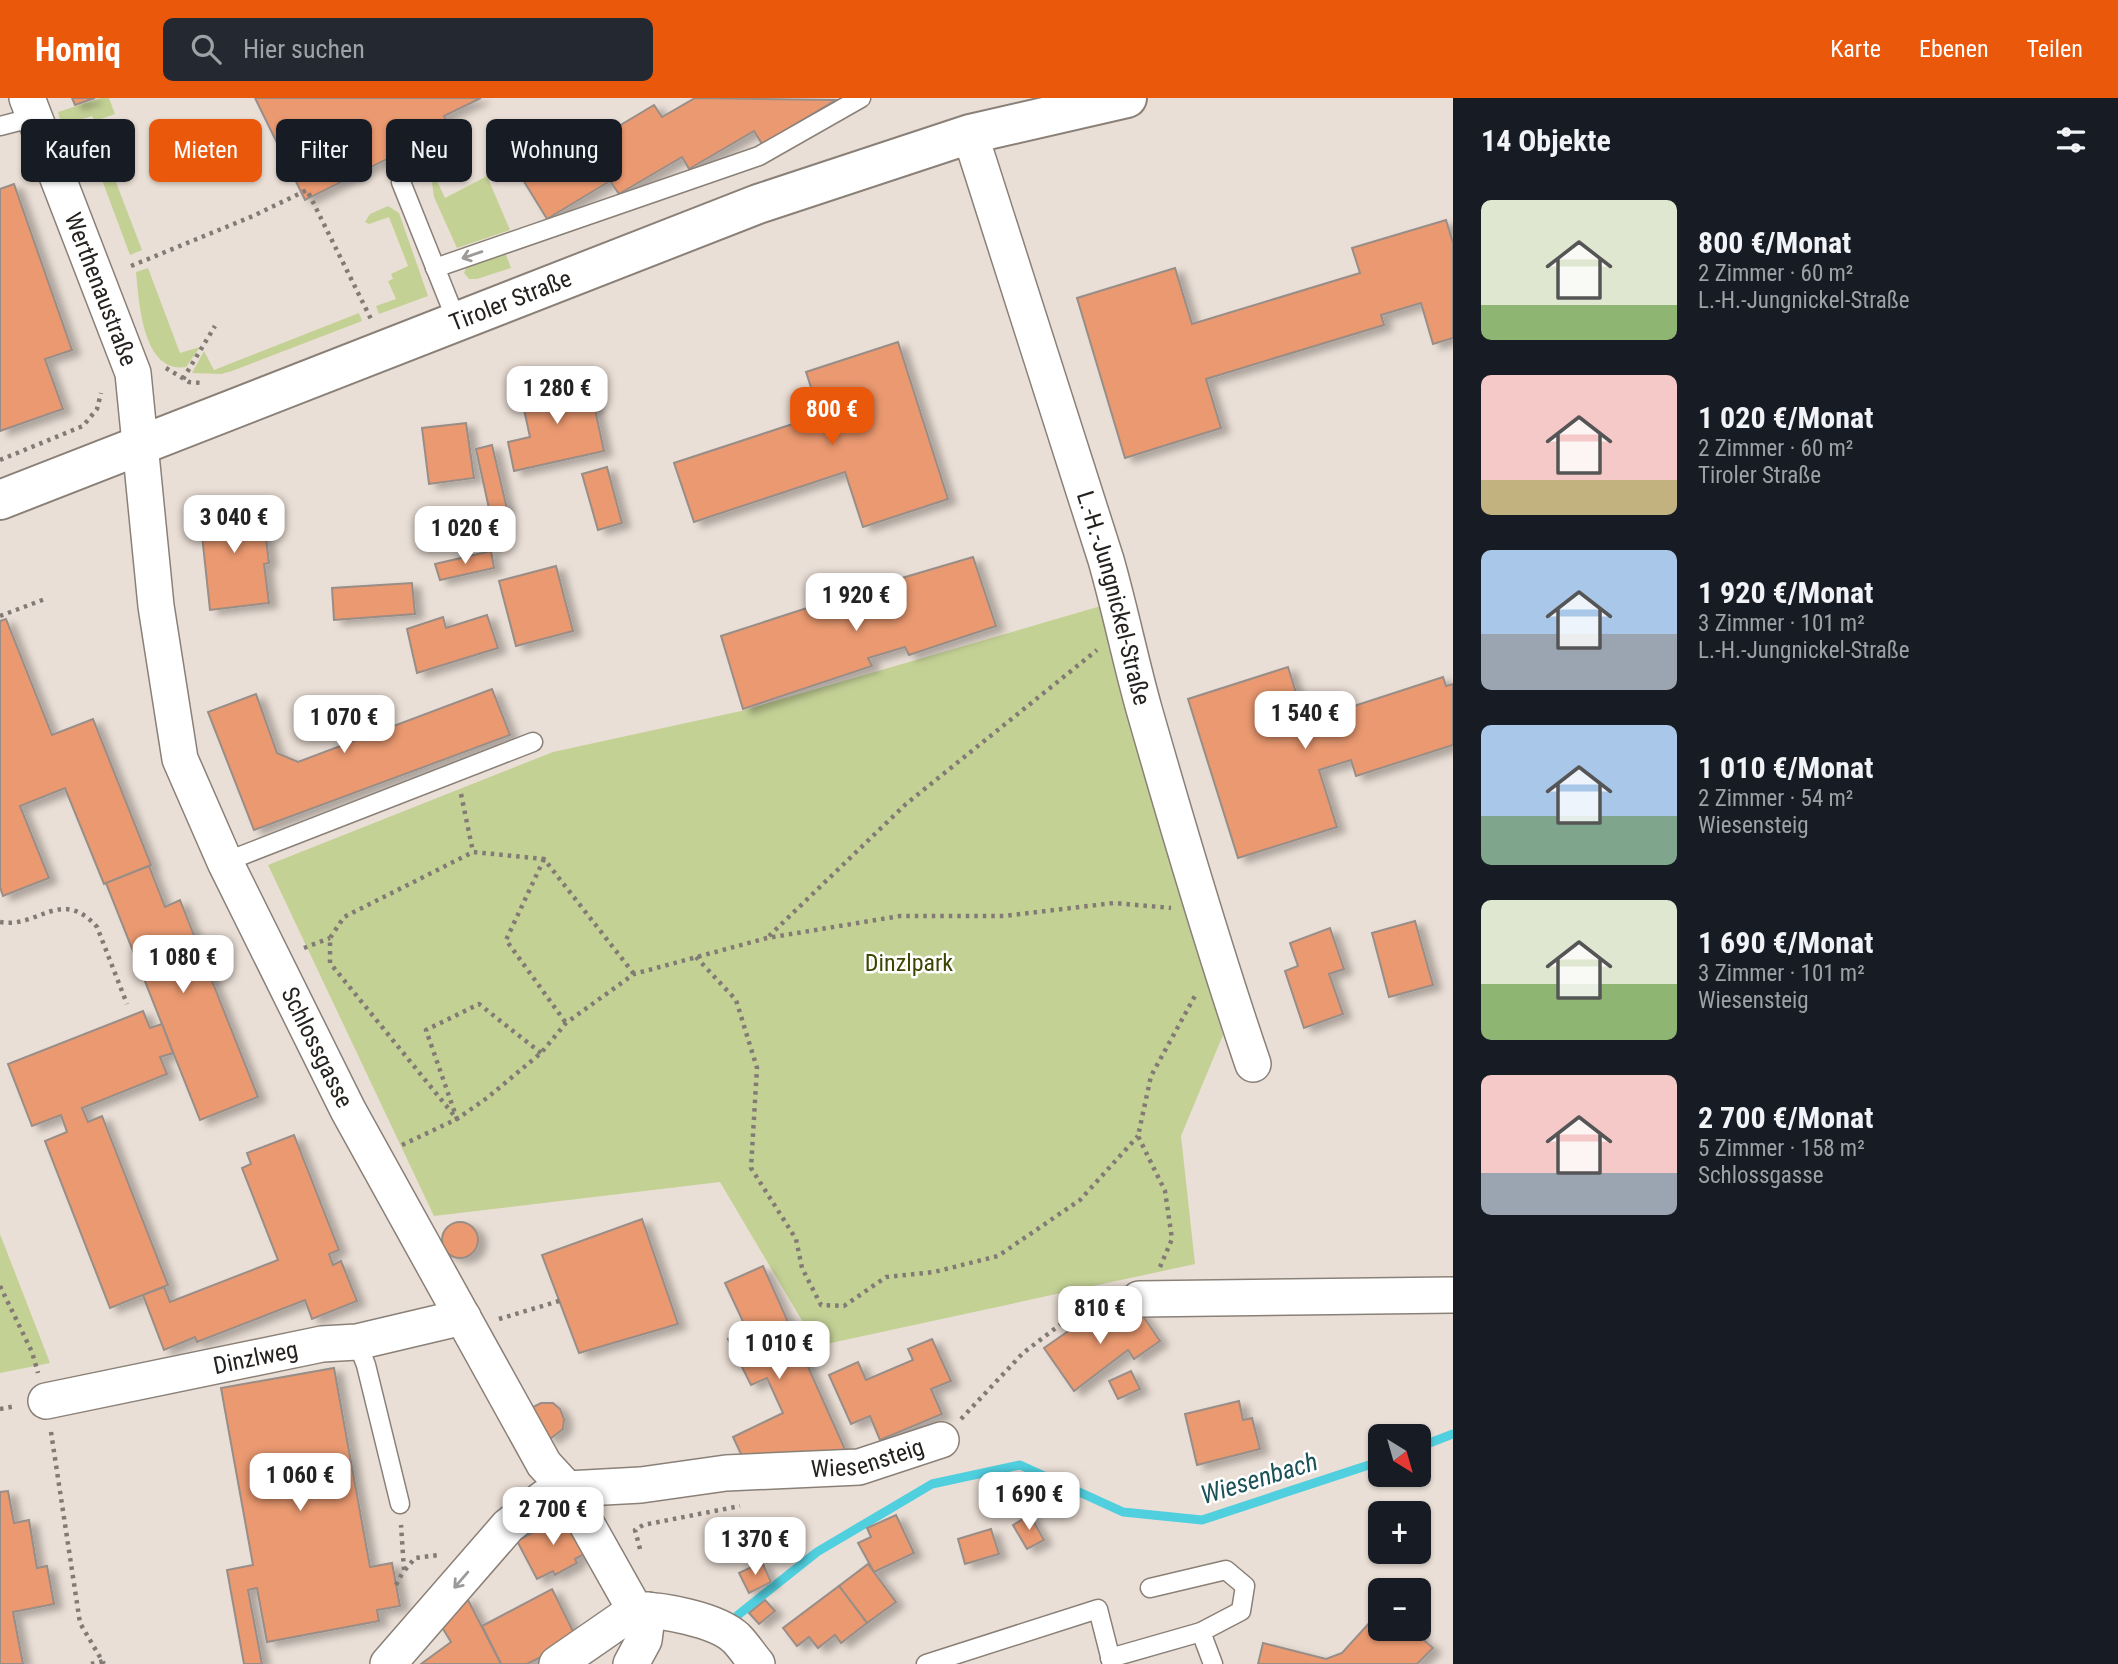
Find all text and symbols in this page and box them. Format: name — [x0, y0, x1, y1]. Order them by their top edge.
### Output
search box — [163, 18, 653, 81]
text: Homiq — [35, 30, 121, 69]
icon: search — [187, 30, 225, 68]
text: Hier suchen — [243, 34, 365, 64]
text: Karte — [1830, 35, 1881, 63]
text: Ebenen — [1919, 35, 1989, 63]
text: Teilen — [2027, 35, 2083, 63]
chip: Kaufen — [21, 119, 135, 182]
chip: Mieten — [149, 119, 262, 182]
chip: Filter — [276, 119, 372, 182]
chip: Neu — [386, 119, 472, 182]
chip: Wohnung — [486, 119, 622, 182]
icon: filters — [2052, 121, 2090, 159]
text: 14 Objekte — [1481, 123, 1611, 158]
street label: Werthenaustraße — [59, 209, 143, 370]
text: 800 €/Monat — [1698, 225, 1851, 260]
icon: home — [1537, 228, 1621, 312]
one-way arrow — [461, 249, 483, 262]
text: 2 Zimmer · 60 m² — [1698, 260, 1853, 287]
street label: Tiroler Straße — [446, 264, 575, 337]
text: L.-H.-Jungnickel-Straße — [1698, 287, 1910, 314]
pin: 1 280 € — [492, 366, 622, 426]
text: 1 280 € — [523, 375, 591, 402]
pin: 800 € — [783, 388, 881, 447]
text: 800 € — [806, 396, 858, 423]
text: 1 020 €/Monat — [1698, 400, 1873, 435]
icon: home — [1537, 403, 1621, 487]
text: 2 Zimmer · 60 m² — [1698, 435, 1853, 462]
text: Tiroler Straße — [1698, 462, 1821, 489]
street label: L.-H.-Jungnickel-Straße — [1071, 488, 1156, 708]
pin: 3 040 € — [169, 496, 299, 555]
text: 3 040 € — [200, 504, 268, 531]
pin: 1 020 € — [400, 506, 530, 566]
text: 1 020 € — [431, 515, 499, 542]
pin: 1 920 € — [791, 574, 921, 633]
text: 1 920 €/Monat — [1698, 575, 1873, 610]
icon: home — [1537, 578, 1621, 662]
text: 1 920 € — [822, 582, 890, 609]
text: 3 Zimmer · 101 m² — [1698, 610, 1865, 637]
text: L.-H.-Jungnickel-Straße — [1698, 637, 1910, 664]
pin: 1 540 € — [1240, 692, 1370, 751]
pin: 1 070 € — [279, 696, 409, 755]
text: 1 540 € — [1271, 700, 1339, 727]
text: 1 070 € — [310, 704, 378, 731]
text: 1 010 €/Monat — [1698, 750, 1873, 785]
icon: home — [1537, 753, 1621, 837]
text: 2 Zimmer · 54 m² — [1698, 785, 1853, 812]
text: Wiesensteig — [1698, 812, 1809, 839]
text: 1 690 €/Monat — [1698, 925, 1873, 960]
icon: home — [1537, 928, 1621, 1012]
pin: 1 080 € — [118, 936, 248, 995]
text: 1 080 € — [149, 944, 217, 971]
park label: Dinzlpark — [865, 949, 953, 977]
text: 3 Zimmer · 101 m² — [1698, 960, 1865, 987]
street label: Schlossgasse — [275, 982, 359, 1112]
text: Wiesensteig — [1698, 987, 1809, 1014]
text: 2 700 €/Monat — [1698, 1100, 1873, 1135]
icon: home — [1537, 1103, 1621, 1187]
text: 5 Zimmer · 158 m² — [1698, 1135, 1865, 1162]
text: Schlossgasse — [1698, 1162, 1824, 1189]
pin: 810 € — [1051, 1286, 1149, 1346]
text: 810 € — [1074, 1295, 1126, 1322]
pin: 1 010 € — [714, 1322, 844, 1381]
text: 1 010 € — [745, 1330, 813, 1357]
street label: Dinzlweg — [211, 1335, 300, 1380]
north arrow — [1368, 1424, 1432, 1488]
map controls — [1368, 1424, 1431, 1641]
street label: Wiesensteig — [810, 1433, 927, 1483]
water label: Wiesenbach — [1197, 1446, 1321, 1510]
pin: 1 060 € — [235, 1454, 365, 1513]
text: 1 060 € — [266, 1462, 334, 1489]
pin: 1 690 € — [964, 1472, 1094, 1532]
text: 1 690 € — [995, 1481, 1063, 1508]
pin: 2 700 € — [488, 1488, 618, 1547]
text: 2 700 € — [519, 1496, 587, 1523]
button: + — [1368, 1501, 1431, 1564]
pin: 1 370 € — [690, 1518, 820, 1577]
text: 1 370 € — [721, 1526, 789, 1553]
one-way arrow — [453, 1571, 469, 1589]
button: − — [1368, 1578, 1431, 1641]

